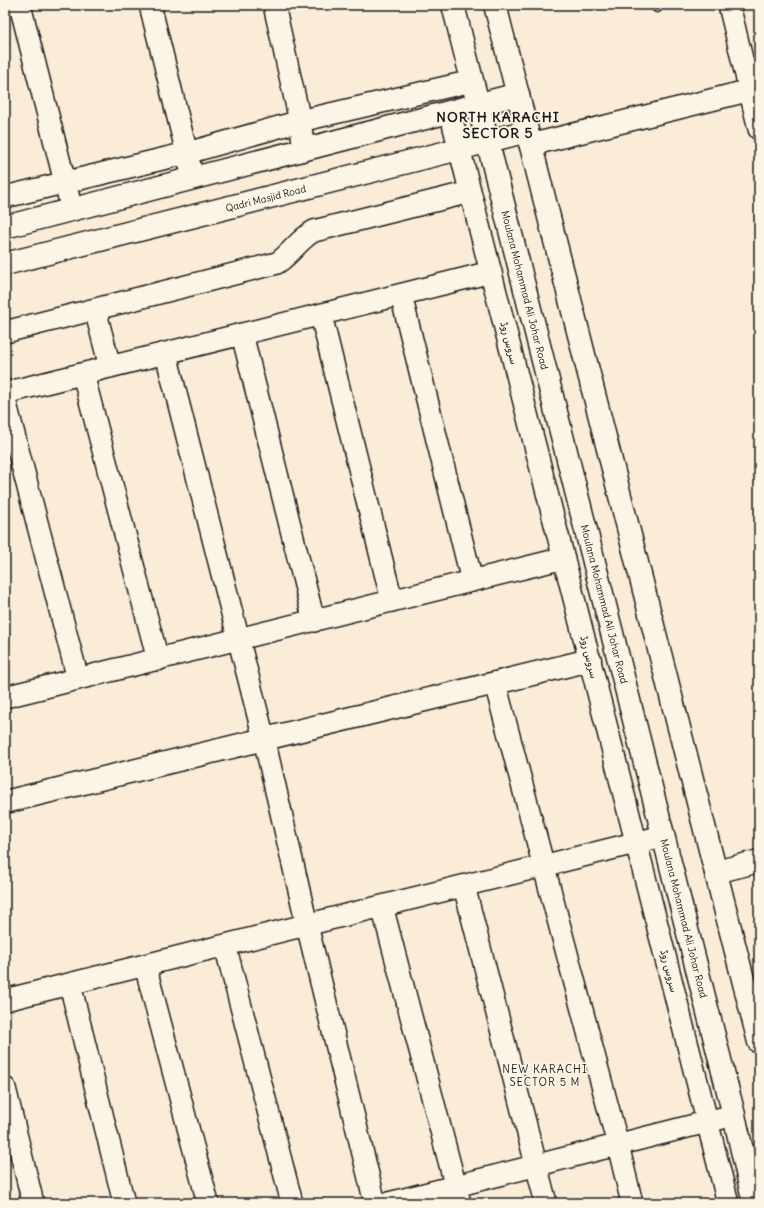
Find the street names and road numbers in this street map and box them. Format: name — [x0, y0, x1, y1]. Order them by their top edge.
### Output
street label: Qadri Masjid Road — [224, 182, 307, 214]
street label: Moulana Mohammad Ali Johar Road — [499, 209, 552, 371]
street label: سروس روڈ — [497, 320, 521, 366]
street label: Moulana Mohammad Ali Johar Road — [578, 523, 631, 685]
street label: سروس روڈ — [577, 634, 601, 680]
street label: Moulana Mohammad Ali Johar Road — [658, 837, 711, 999]
street label: سروس روڈ — [657, 948, 681, 994]

